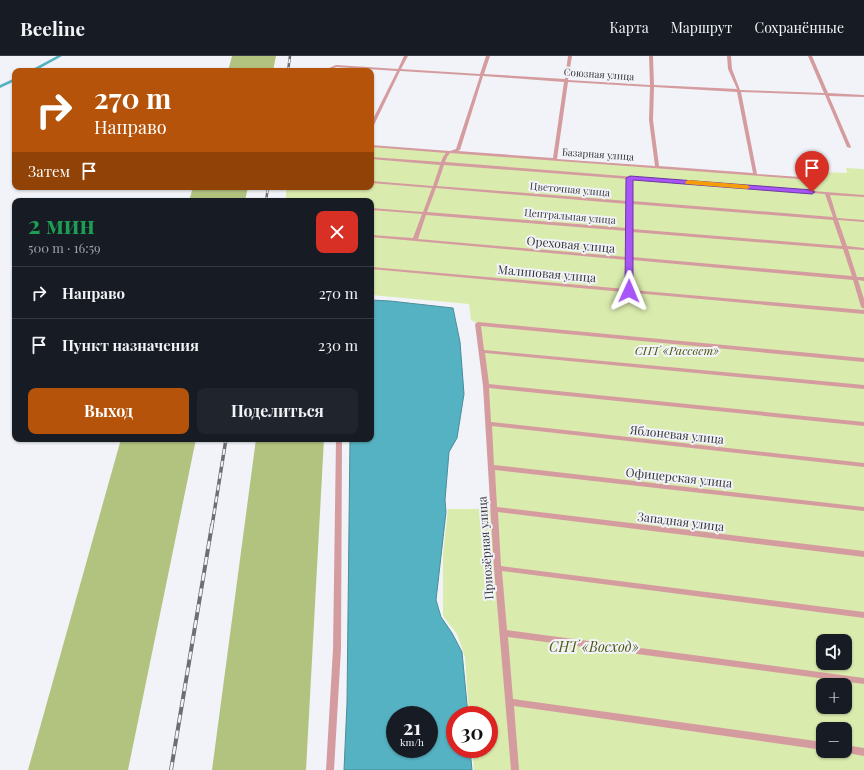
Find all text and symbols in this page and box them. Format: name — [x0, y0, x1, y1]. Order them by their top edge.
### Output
text: Beeline — [20, 15, 85, 41]
text: Карта — [609, 18, 649, 37]
text: Маршрут — [671, 18, 733, 37]
text: Сохранённые — [755, 18, 844, 37]
street label: Союзная улица — [563, 65, 635, 83]
text: 270 m — [94, 79, 171, 116]
icon: right — [28, 84, 80, 136]
text: Направо — [94, 115, 167, 139]
street label: Базарная улица — [561, 144, 635, 164]
pin — [795, 151, 829, 192]
icon: arrive — [801, 157, 823, 179]
icon: arrive — [78, 160, 100, 182]
text: Затем — [28, 161, 70, 181]
street label: Цветочная улица — [529, 179, 611, 199]
street label: Центральная улица — [524, 205, 616, 227]
text: 2 мин — [28, 208, 95, 240]
button: close — [316, 211, 358, 253]
street label: Ореховая улица — [526, 232, 616, 256]
text: 500 m · 16:59 — [28, 239, 101, 256]
street label: Малиновая улица — [497, 261, 597, 285]
position arrow — [608, 270, 650, 312]
icon: right — [28, 282, 50, 304]
text: Направо — [62, 283, 125, 303]
text: 270 m — [319, 283, 358, 303]
icon: arrive — [28, 334, 50, 356]
text: Пункт назначения — [62, 335, 199, 355]
text: 230 m — [318, 335, 358, 355]
park label: СНТ «Рассвет» — [635, 342, 719, 358]
button: Выход — [28, 388, 189, 434]
button: Поделиться — [197, 388, 358, 434]
street label: Яблоневая улица — [628, 421, 725, 447]
street label: Офицерская улица — [625, 463, 733, 491]
street label: Приозёрная улица — [473, 496, 497, 600]
street label: Западная улица — [637, 508, 725, 534]
map controls — [816, 634, 852, 758]
button: sound — [816, 634, 852, 670]
park label: СНТ «Восход» — [549, 637, 639, 656]
button: + — [816, 678, 852, 714]
speed limit sign: 30 — [446, 706, 498, 758]
text: 21 — [403, 713, 421, 740]
button: − — [816, 722, 852, 758]
text: km/h — [400, 735, 424, 749]

